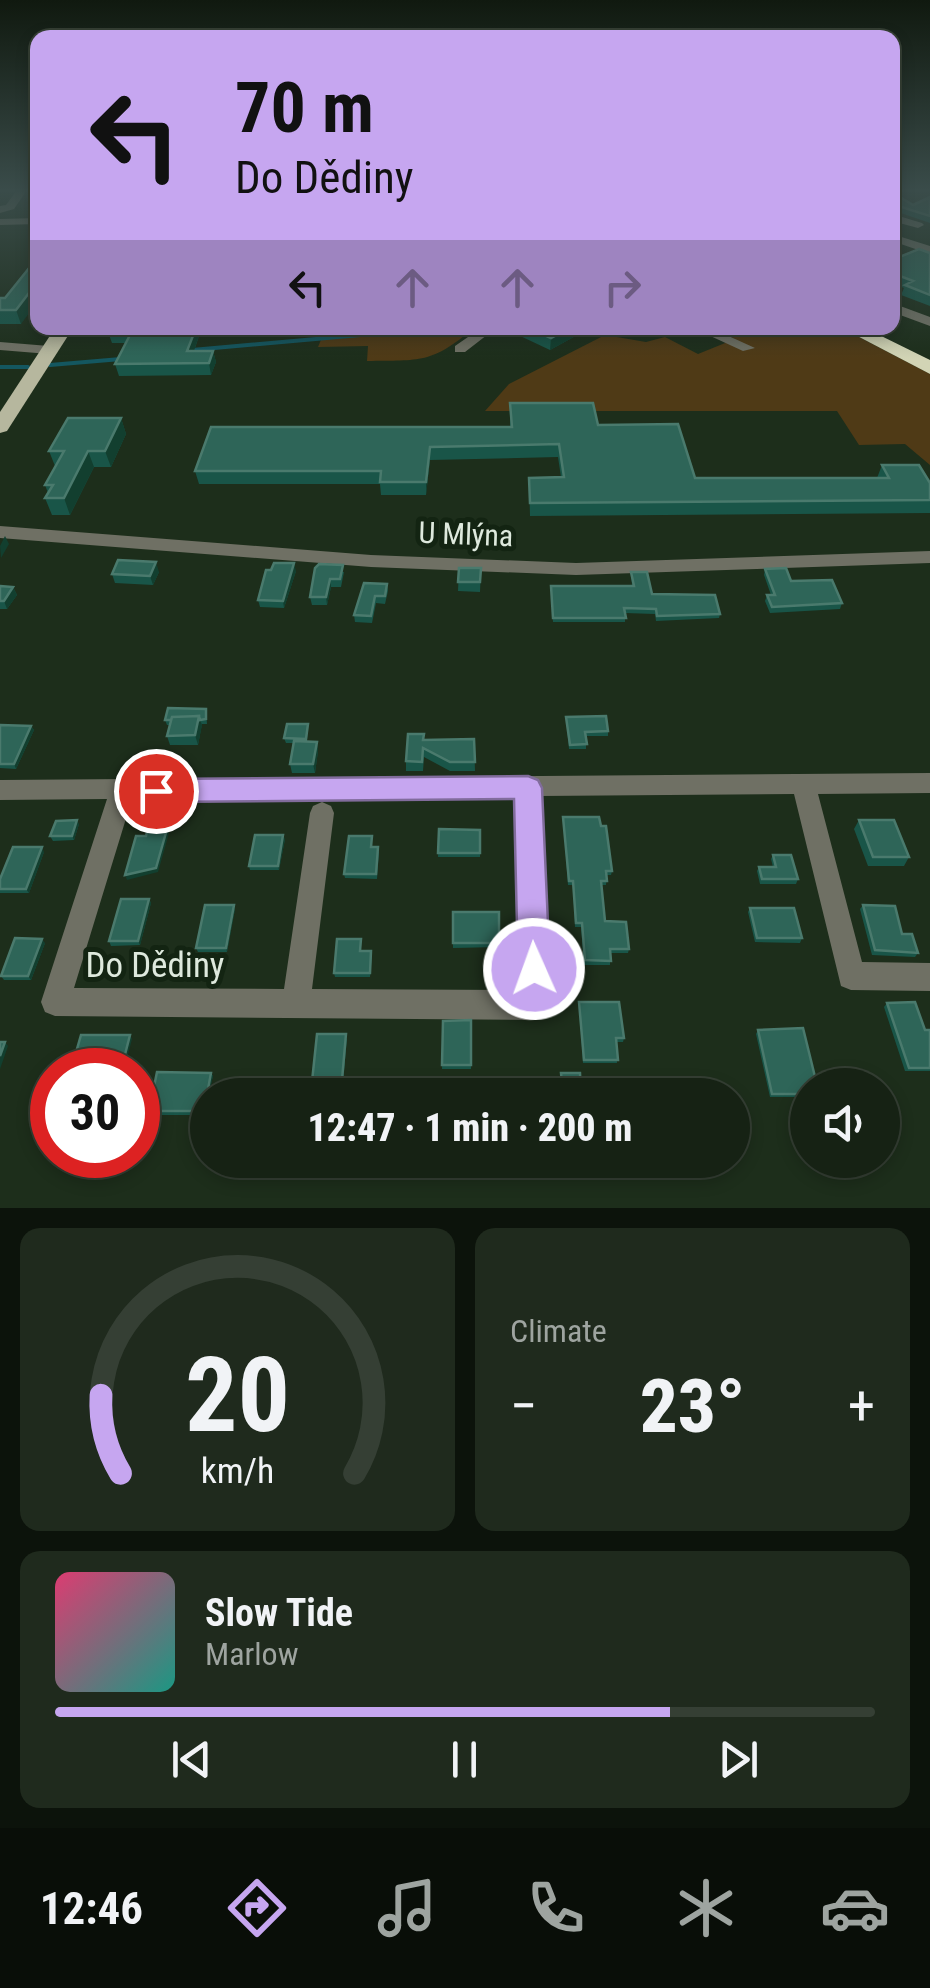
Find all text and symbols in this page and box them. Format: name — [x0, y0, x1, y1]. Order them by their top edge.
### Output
text: 70 m — [235, 67, 374, 149]
icon: left — [70, 70, 200, 200]
text: Do Dědiny — [235, 151, 414, 204]
icon: left — [280, 260, 335, 315]
icon: ahead — [385, 260, 440, 315]
icon: ahead — [490, 260, 545, 315]
icon: right — [595, 260, 650, 315]
street label: U Mlýna — [418, 515, 514, 553]
pin — [114, 749, 199, 834]
icon: arrive — [129, 764, 184, 819]
position arrow — [482, 917, 586, 1021]
street label: Do Dědiny — [86, 945, 224, 986]
speed limit sign: 30 — [30, 1048, 160, 1178]
map controls — [790, 1068, 900, 1178]
button: sound — [790, 1068, 900, 1178]
text: 12:47 · 1 min · 200 m — [308, 1106, 632, 1150]
text: Climate — [510, 1312, 607, 1350]
text: 20 — [185, 1335, 290, 1456]
text: 23° — [640, 1362, 745, 1450]
text: − — [510, 1374, 538, 1438]
text: + — [848, 1374, 875, 1438]
text: km/h — [201, 1450, 274, 1492]
text: Slow Tide — [205, 1591, 353, 1635]
text: Marlow — [205, 1635, 298, 1673]
icon: previous — [164, 1732, 219, 1787]
icon: pause — [437, 1732, 492, 1787]
icon: next — [711, 1732, 766, 1787]
icon: directions — [222, 1873, 292, 1943]
icon: music — [372, 1873, 442, 1943]
icon: phone — [521, 1873, 591, 1943]
icon: climate — [671, 1873, 741, 1943]
icon: car — [820, 1873, 890, 1943]
text: 12:46 — [40, 1882, 143, 1935]

